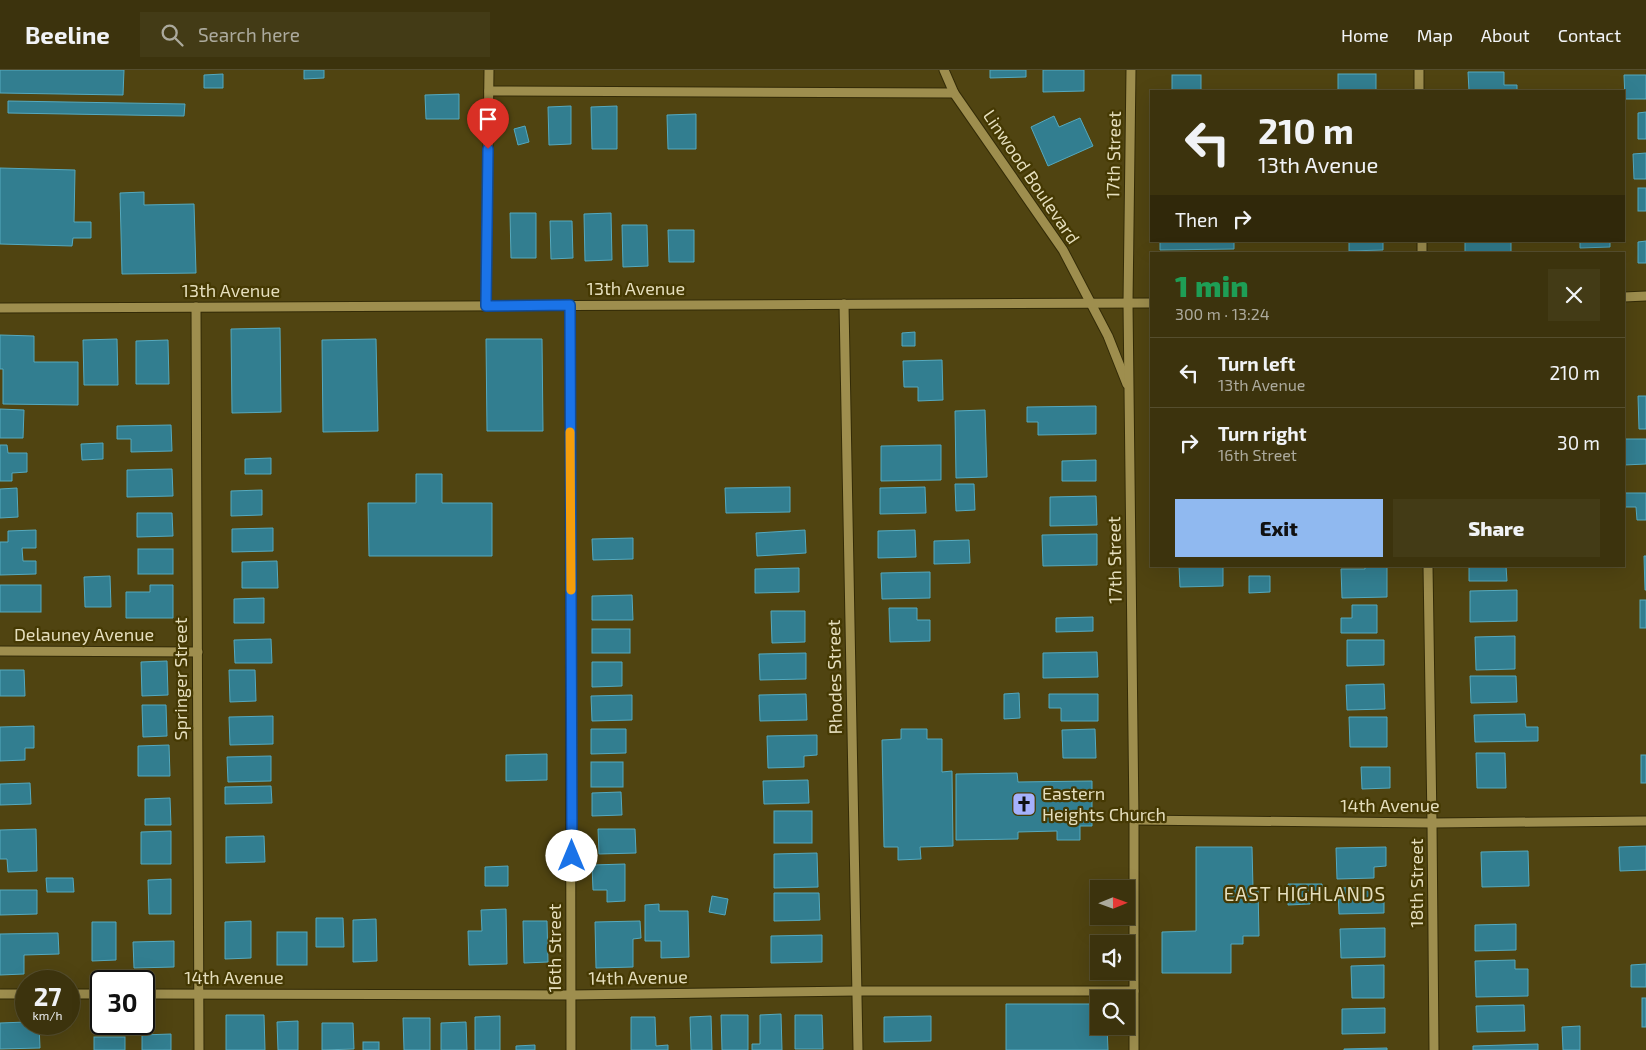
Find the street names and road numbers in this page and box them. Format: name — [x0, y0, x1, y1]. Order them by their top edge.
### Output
street label: Linwood Boulevard — [979, 105, 1085, 248]
street label: 17th Street — [1101, 111, 1125, 199]
street label: 13th Avenue — [587, 277, 685, 299]
street label: 13th Avenue — [182, 279, 280, 301]
street label: 17th Street — [1102, 516, 1126, 604]
street label: Springer Street — [169, 617, 191, 741]
street label: Rhodes Street — [822, 619, 846, 735]
street label: Delauney Avenue — [14, 623, 154, 645]
street label: 14th Avenue — [1340, 794, 1440, 816]
street label: 18th Street — [1405, 838, 1427, 928]
street label: 16th Street — [543, 903, 565, 992]
street label: 14th Avenue — [588, 965, 688, 989]
street label: 14th Avenue — [184, 966, 284, 988]

